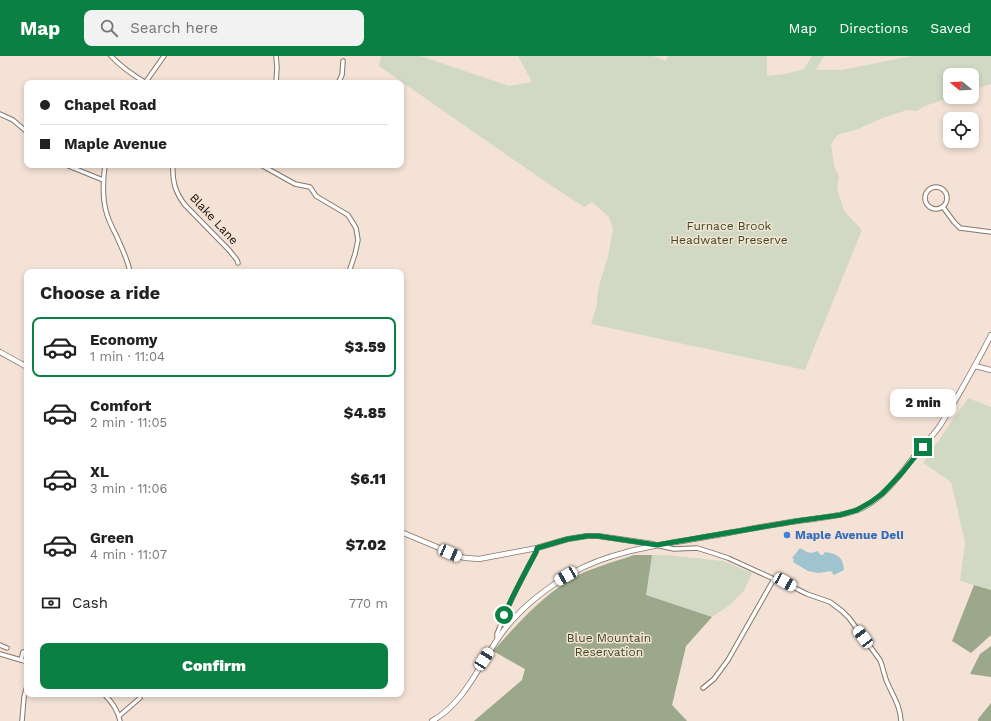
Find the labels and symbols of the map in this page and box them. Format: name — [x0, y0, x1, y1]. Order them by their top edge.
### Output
north arrow — [943, 68, 979, 104]
street label: Blake Lane — [187, 191, 241, 247]
park label: Furnace Brook Headwater Preserve — [670, 219, 788, 247]
callout: 2 min — [890, 389, 956, 417]
route end — [914, 438, 932, 456]
place label: Maple Avenue Deli — [795, 528, 904, 542]
marker: Maple Avenue Deli — [782, 530, 792, 540]
car — [437, 543, 463, 563]
car — [553, 565, 579, 587]
car — [772, 571, 798, 593]
route start — [495, 606, 513, 624]
car — [851, 624, 875, 650]
park label: Blue Mountain Reservation — [567, 631, 651, 659]
car — [472, 646, 496, 672]

